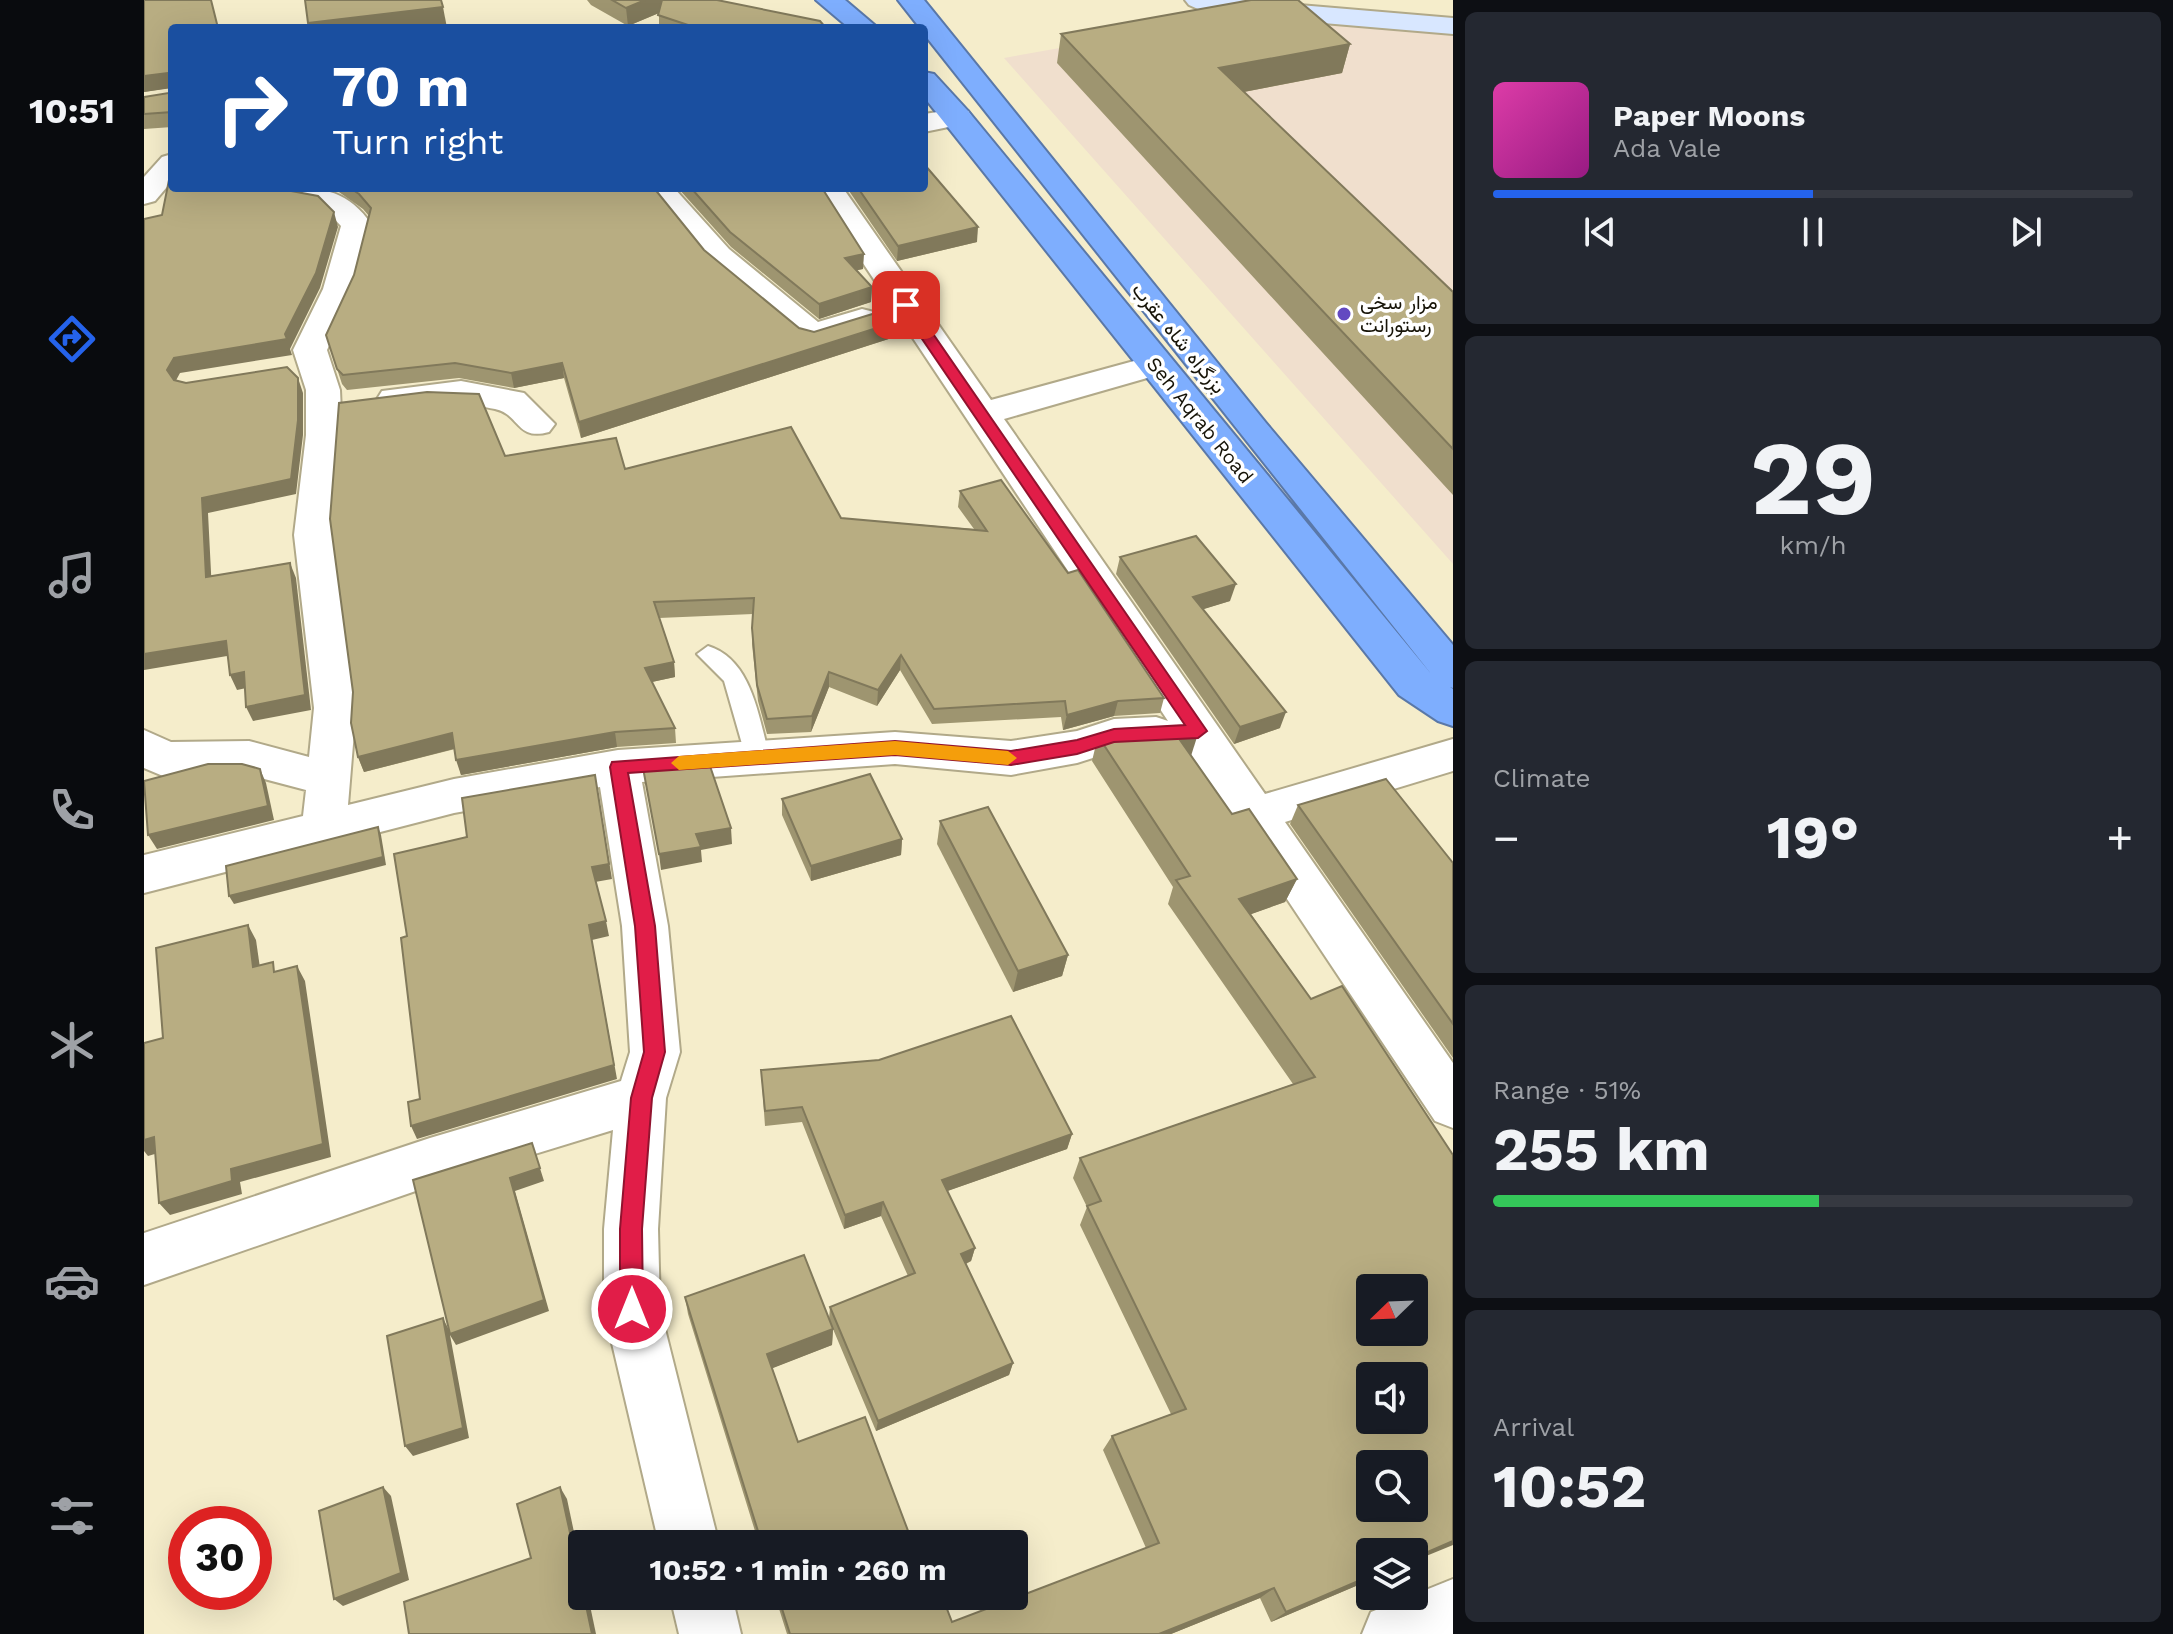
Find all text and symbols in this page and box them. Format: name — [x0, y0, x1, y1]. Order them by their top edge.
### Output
text: 70 m — [332, 54, 469, 120]
icon: right — [200, 56, 304, 160]
text: 10:51 — [29, 90, 115, 132]
text: Paper Moons — [1613, 98, 1805, 133]
text: Turn right — [332, 121, 503, 163]
text: Ada Vale — [1613, 133, 1721, 163]
icon: previous — [1578, 210, 1622, 254]
icon: pause — [1791, 210, 1835, 254]
icon: next — [2004, 210, 2048, 254]
pin — [872, 271, 940, 339]
street label: بزرگراه شاه عقرب — [1126, 278, 1231, 399]
icon: arrive — [884, 283, 928, 327]
place label: مزار سخی رستورانت — [1360, 290, 1438, 338]
marker: مزار سخی رستورانت — [1335, 305, 1353, 323]
icon: directions — [44, 311, 100, 367]
street label: Seh Aqrab Road — [1142, 352, 1258, 488]
text: 29 — [1750, 417, 1876, 539]
text: km/h — [1780, 530, 1846, 560]
icon: music — [44, 547, 100, 603]
text: Climate — [1493, 763, 1591, 793]
icon: phone — [44, 782, 100, 838]
text: 19° — [1767, 802, 1859, 873]
text: − — [1493, 812, 1520, 864]
text: + — [2106, 812, 2133, 864]
icon: climate — [44, 1017, 100, 1073]
text: Range · 51% — [1493, 1075, 1641, 1105]
text: 255 km — [1493, 1114, 1710, 1185]
icon: car — [44, 1253, 100, 1309]
position arrow — [590, 1267, 674, 1351]
north arrow — [1356, 1274, 1428, 1346]
map controls — [1356, 1274, 1428, 1610]
button: sound — [1356, 1362, 1428, 1434]
text: Arrival — [1493, 1412, 1574, 1442]
button: search — [1356, 1450, 1428, 1522]
text: 10:52 — [1493, 1451, 1646, 1522]
icon: filters — [44, 1488, 100, 1544]
speed limit sign: 30 — [168, 1506, 272, 1610]
button: layers — [1356, 1538, 1428, 1610]
text: 10:52 · 1 min · 260 m — [650, 1552, 946, 1587]

